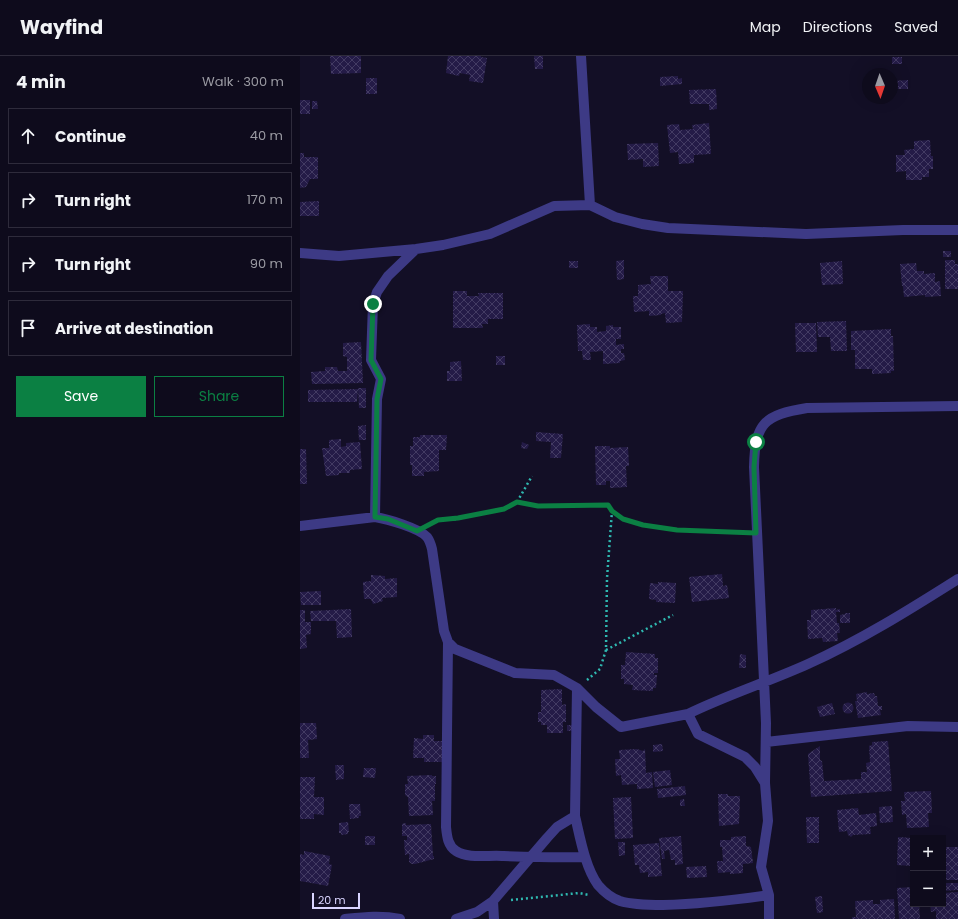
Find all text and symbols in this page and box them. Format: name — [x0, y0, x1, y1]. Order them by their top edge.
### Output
text: Wayfind — [20, 14, 103, 41]
text: Map — [750, 17, 781, 37]
text: Directions — [803, 17, 872, 37]
text: Saved — [894, 17, 938, 37]
north arrow — [862, 68, 898, 104]
text: 4 min — [16, 70, 66, 94]
text: Walk · 300 m — [202, 72, 284, 91]
icon: ahead — [17, 125, 39, 147]
text: Continue — [55, 126, 126, 147]
text: 40 m — [250, 126, 283, 145]
icon: right — [17, 189, 39, 211]
text: Turn right — [55, 190, 131, 211]
text: 170 m — [247, 190, 283, 209]
icon: right — [17, 253, 39, 275]
text: Turn right — [55, 254, 131, 275]
text: 90 m — [250, 254, 283, 273]
route end — [364, 295, 382, 313]
icon: arrive — [17, 317, 39, 339]
text: Arrive at destination — [55, 318, 213, 339]
button: Save — [16, 376, 146, 417]
button: Share — [154, 376, 284, 417]
route start — [747, 433, 765, 451]
map controls — [910, 835, 946, 907]
button: + — [910, 835, 946, 871]
button: − — [910, 871, 946, 907]
scale bar — [312, 891, 360, 910]
text: 20 m — [318, 892, 346, 908]

